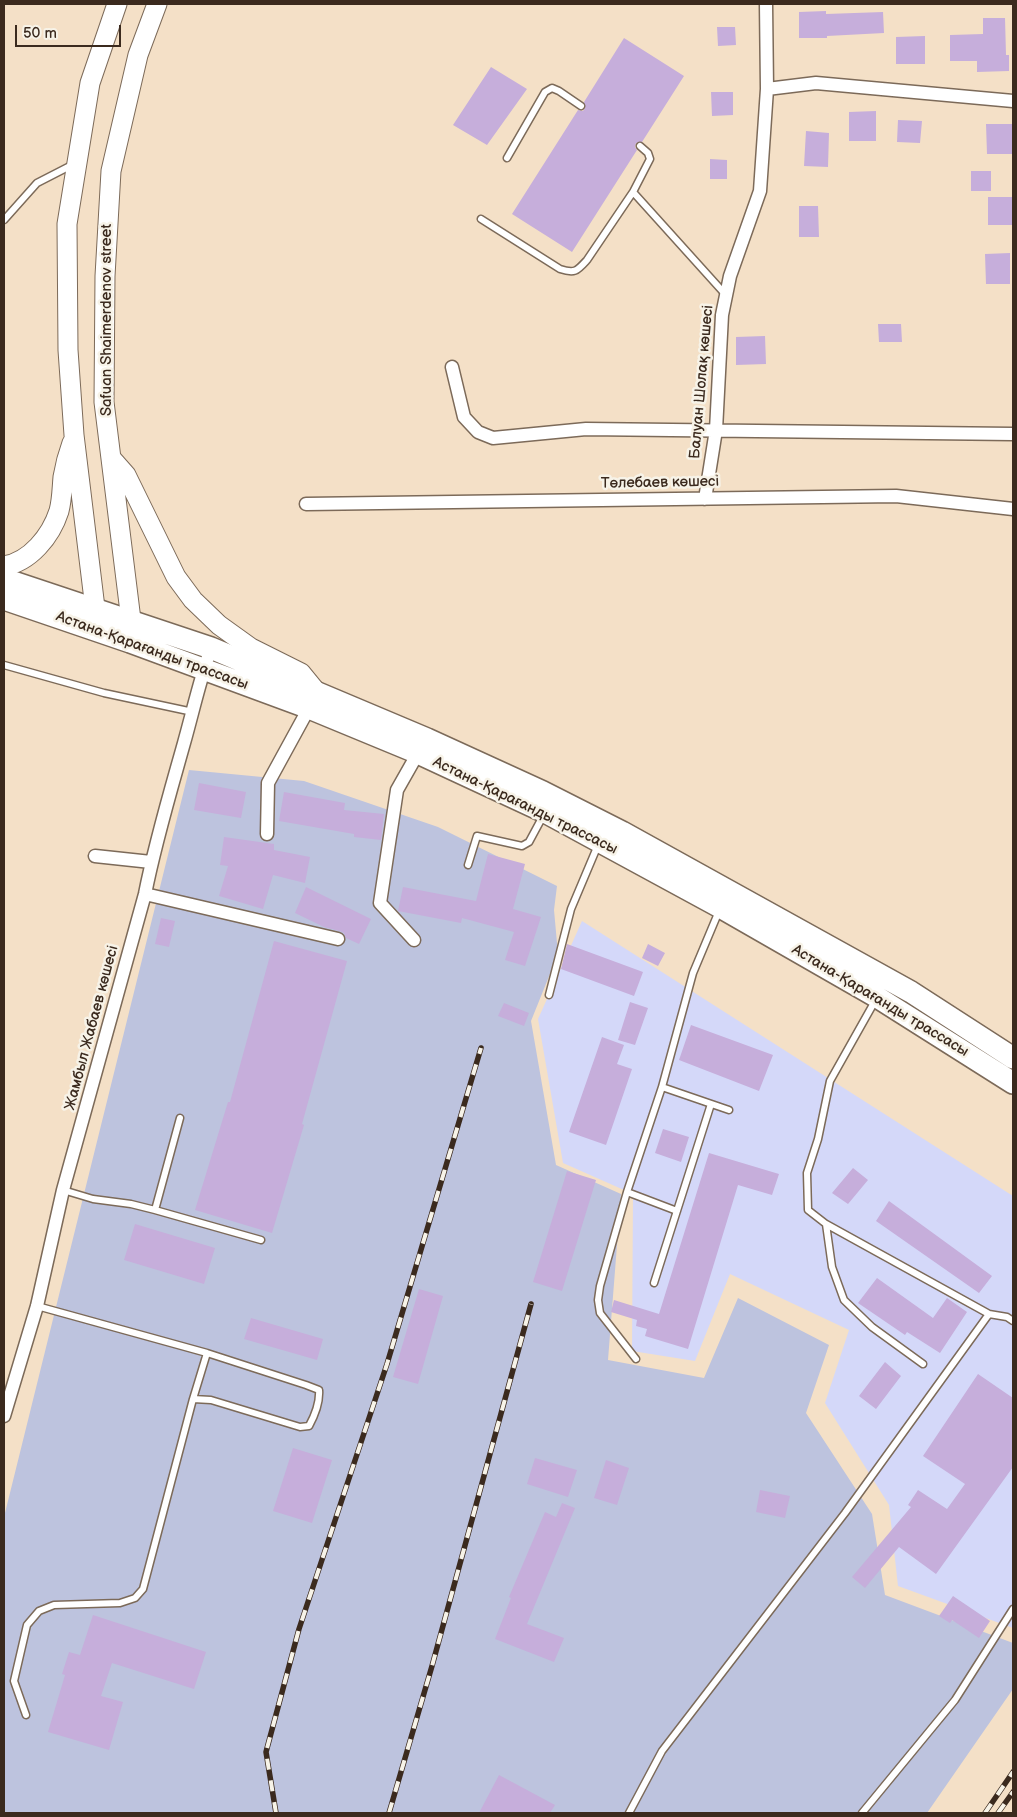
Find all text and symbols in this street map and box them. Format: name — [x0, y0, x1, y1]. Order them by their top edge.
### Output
scale bar — [18, 15, 124, 47]
text: 50 m — [23, 24, 57, 43]
street label: Safuan Shaimerdenov street — [98, 224, 116, 416]
street label: Балуан Шолақ көшесі — [686, 304, 718, 460]
street label: Төлебаев көшесі — [601, 473, 719, 493]
street label: Астана-Қарағанды трассасы — [54, 608, 250, 694]
street label: Астана-Қарағанды трассасы — [430, 753, 620, 859]
street label: Астана-Қарағанды трассасы — [788, 941, 972, 1061]
street label: Жамбыл Жабаев көшесі — [61, 944, 123, 1112]

